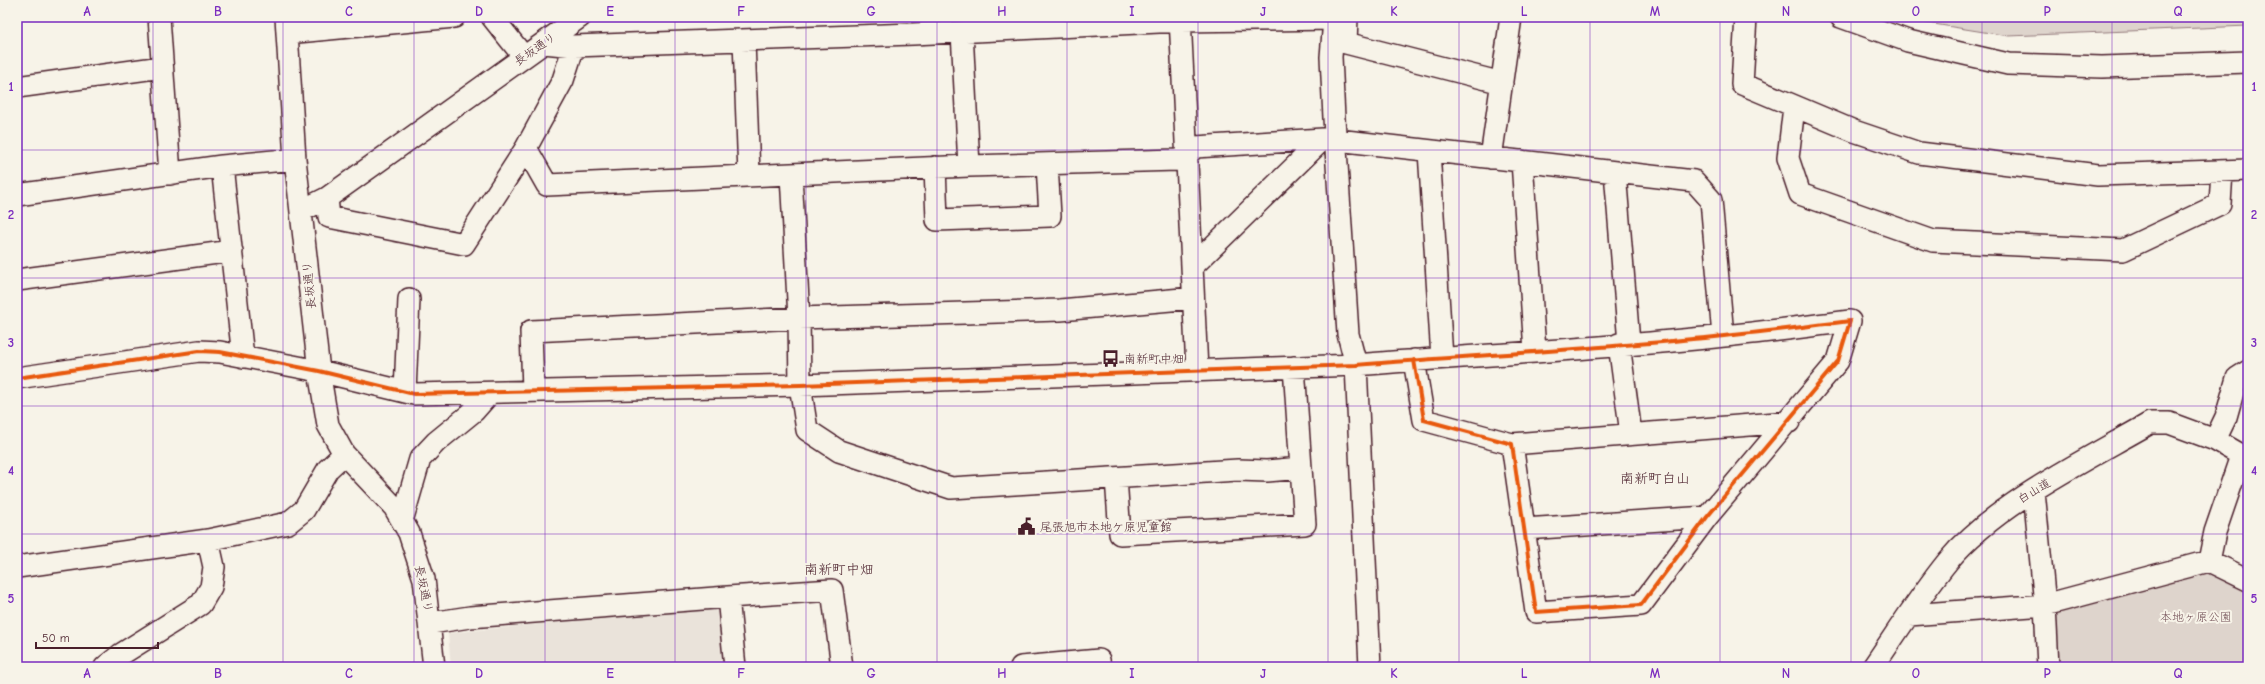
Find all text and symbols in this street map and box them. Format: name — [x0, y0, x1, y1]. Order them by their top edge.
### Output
text: A — [83, 4, 91, 19]
text: B — [214, 4, 222, 19]
text: C — [345, 4, 353, 19]
text: D — [475, 4, 483, 19]
text: E — [606, 4, 614, 19]
text: F — [737, 4, 745, 19]
text: G — [866, 4, 876, 19]
text: H — [997, 4, 1007, 19]
text: I — [1129, 4, 1135, 19]
text: J — [1260, 4, 1266, 19]
text: K — [1390, 4, 1398, 19]
text: L — [1521, 4, 1528, 19]
text: M — [1650, 4, 1661, 19]
text: N — [1782, 4, 1790, 19]
text: O — [1912, 4, 1920, 19]
text: P — [2043, 4, 2051, 19]
text: Q — [2173, 4, 2183, 19]
street label: 長坂通り — [511, 29, 559, 69]
text: 1 — [8, 79, 14, 94]
text: 1 — [2251, 79, 2257, 94]
text: 2 — [8, 207, 14, 222]
text: 2 — [2251, 207, 2257, 222]
street label: 長坂通り — [300, 260, 318, 310]
text: 3 — [8, 335, 14, 350]
text: 3 — [2251, 335, 2257, 350]
bus stop icon: 南新町中畑 — [1101, 349, 1121, 369]
place label: 南新町中畑 — [1124, 352, 1184, 366]
text: 4 — [8, 463, 14, 478]
text: 4 — [2251, 463, 2257, 478]
district label: 南新町白山 — [1620, 470, 1690, 487]
street label: 白山道 — [2015, 476, 2053, 506]
public building icon: 尾張旭市本地ケ原児童館 — [1017, 517, 1037, 537]
place label: 尾張旭市本地ケ原児童館 — [1040, 520, 1172, 534]
district label: 南新町中畑 — [804, 561, 874, 578]
street label: 長坂通り — [412, 564, 436, 614]
text: 5 — [8, 591, 15, 606]
text: 5 — [2251, 591, 2258, 606]
park label: 本地ヶ原公園 — [2160, 610, 2232, 624]
scale bar — [36, 624, 158, 650]
text: 50 m — [42, 631, 70, 645]
text: A — [83, 666, 91, 681]
text: B — [214, 666, 222, 681]
text: C — [345, 666, 353, 681]
text: D — [475, 666, 483, 681]
text: E — [606, 666, 614, 681]
text: F — [737, 666, 745, 681]
text: G — [866, 666, 876, 681]
text: H — [997, 666, 1007, 681]
text: I — [1129, 666, 1135, 681]
text: J — [1260, 666, 1266, 681]
text: K — [1390, 666, 1398, 681]
text: L — [1521, 666, 1528, 681]
text: M — [1650, 666, 1661, 681]
text: N — [1782, 666, 1790, 681]
text: O — [1912, 666, 1920, 681]
text: P — [2043, 666, 2051, 681]
text: Q — [2173, 666, 2183, 681]

